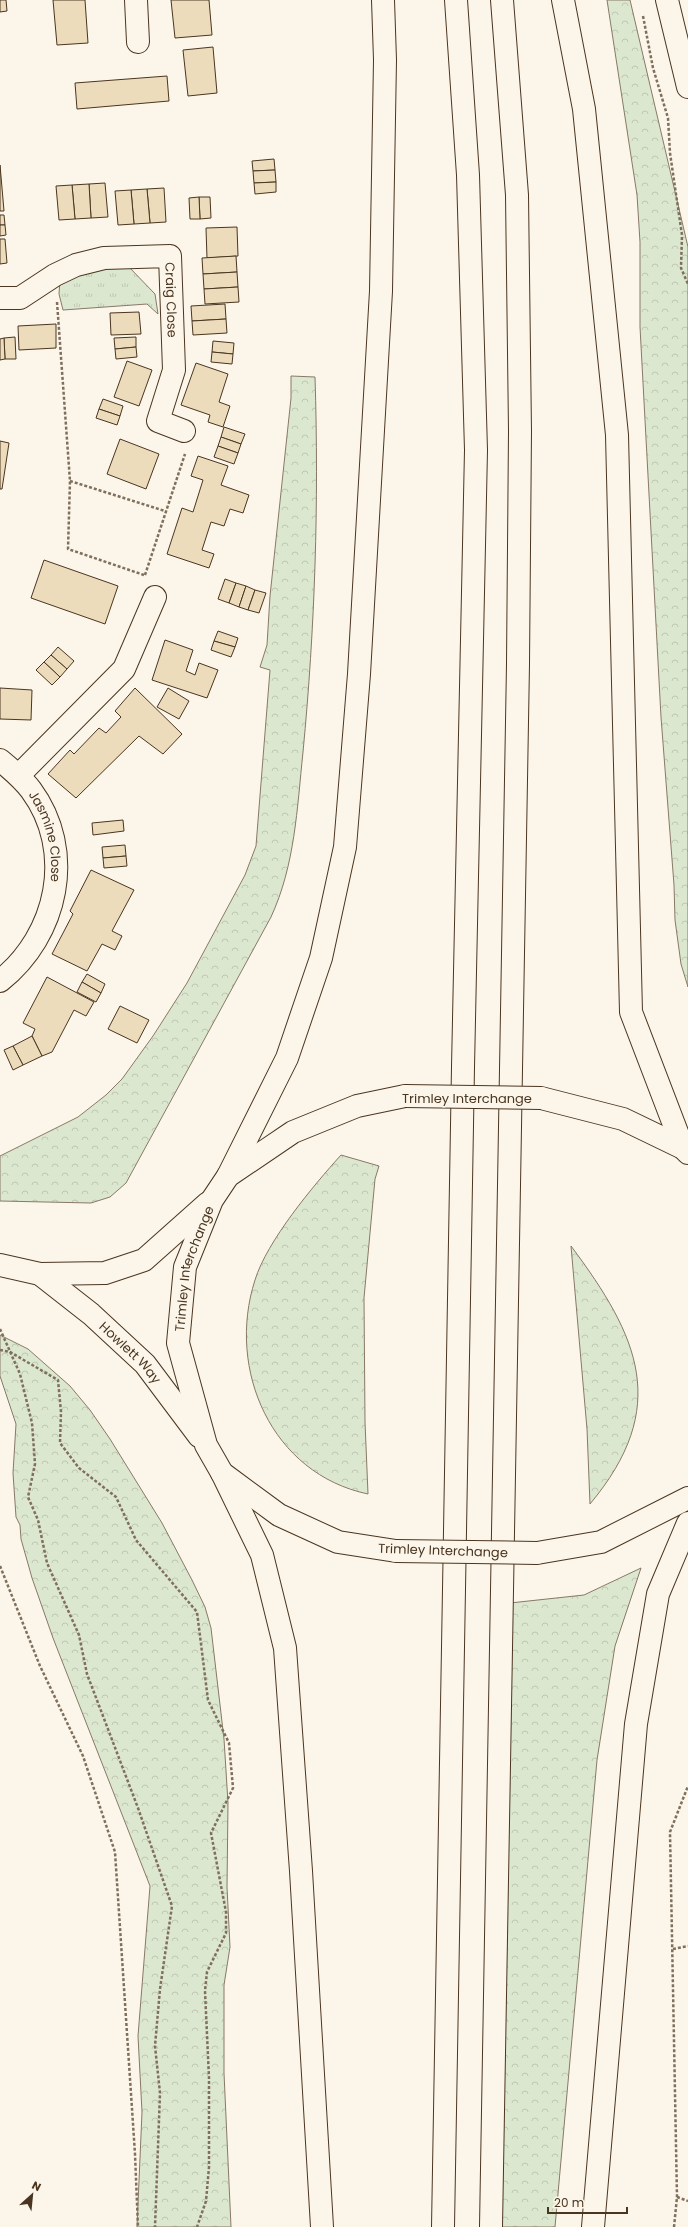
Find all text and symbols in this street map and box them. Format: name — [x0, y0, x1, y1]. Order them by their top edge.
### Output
street label: Craig Close — [160, 262, 182, 338]
street label: Jasmine Close — [24, 787, 65, 883]
street label: Trimley Interchange — [402, 1089, 532, 1108]
street label: Trimley Interchange — [170, 1203, 219, 1332]
street label: Howlett Way — [95, 1317, 166, 1388]
street label: Trimley Interchange — [378, 1539, 508, 1562]
north arrow — [12, 2175, 52, 2215]
text: N — [29, 2177, 44, 2195]
scale bar — [548, 2189, 627, 2215]
text: 20 m — [554, 2194, 584, 2211]

